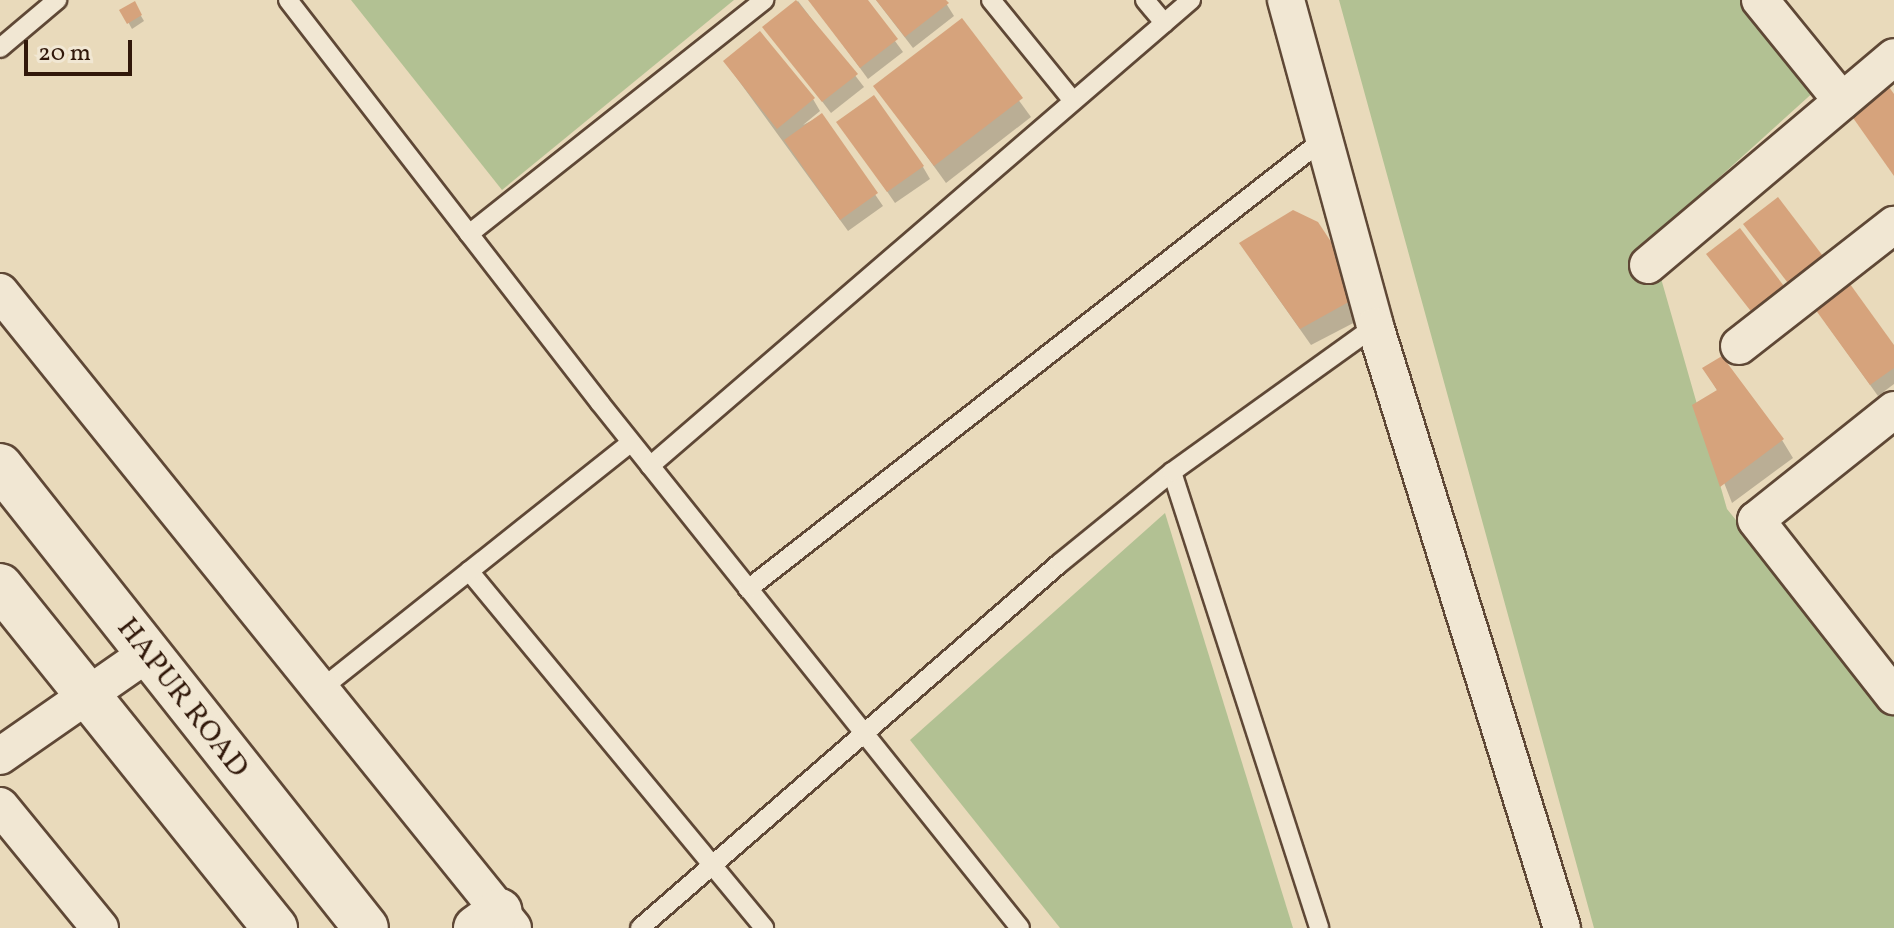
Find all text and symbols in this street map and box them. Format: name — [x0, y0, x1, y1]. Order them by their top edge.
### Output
scale bar — [28, 24, 136, 74]
text: 20 m — [38, 37, 91, 71]
street label: HAPUR ROAD — [108, 611, 256, 785]

